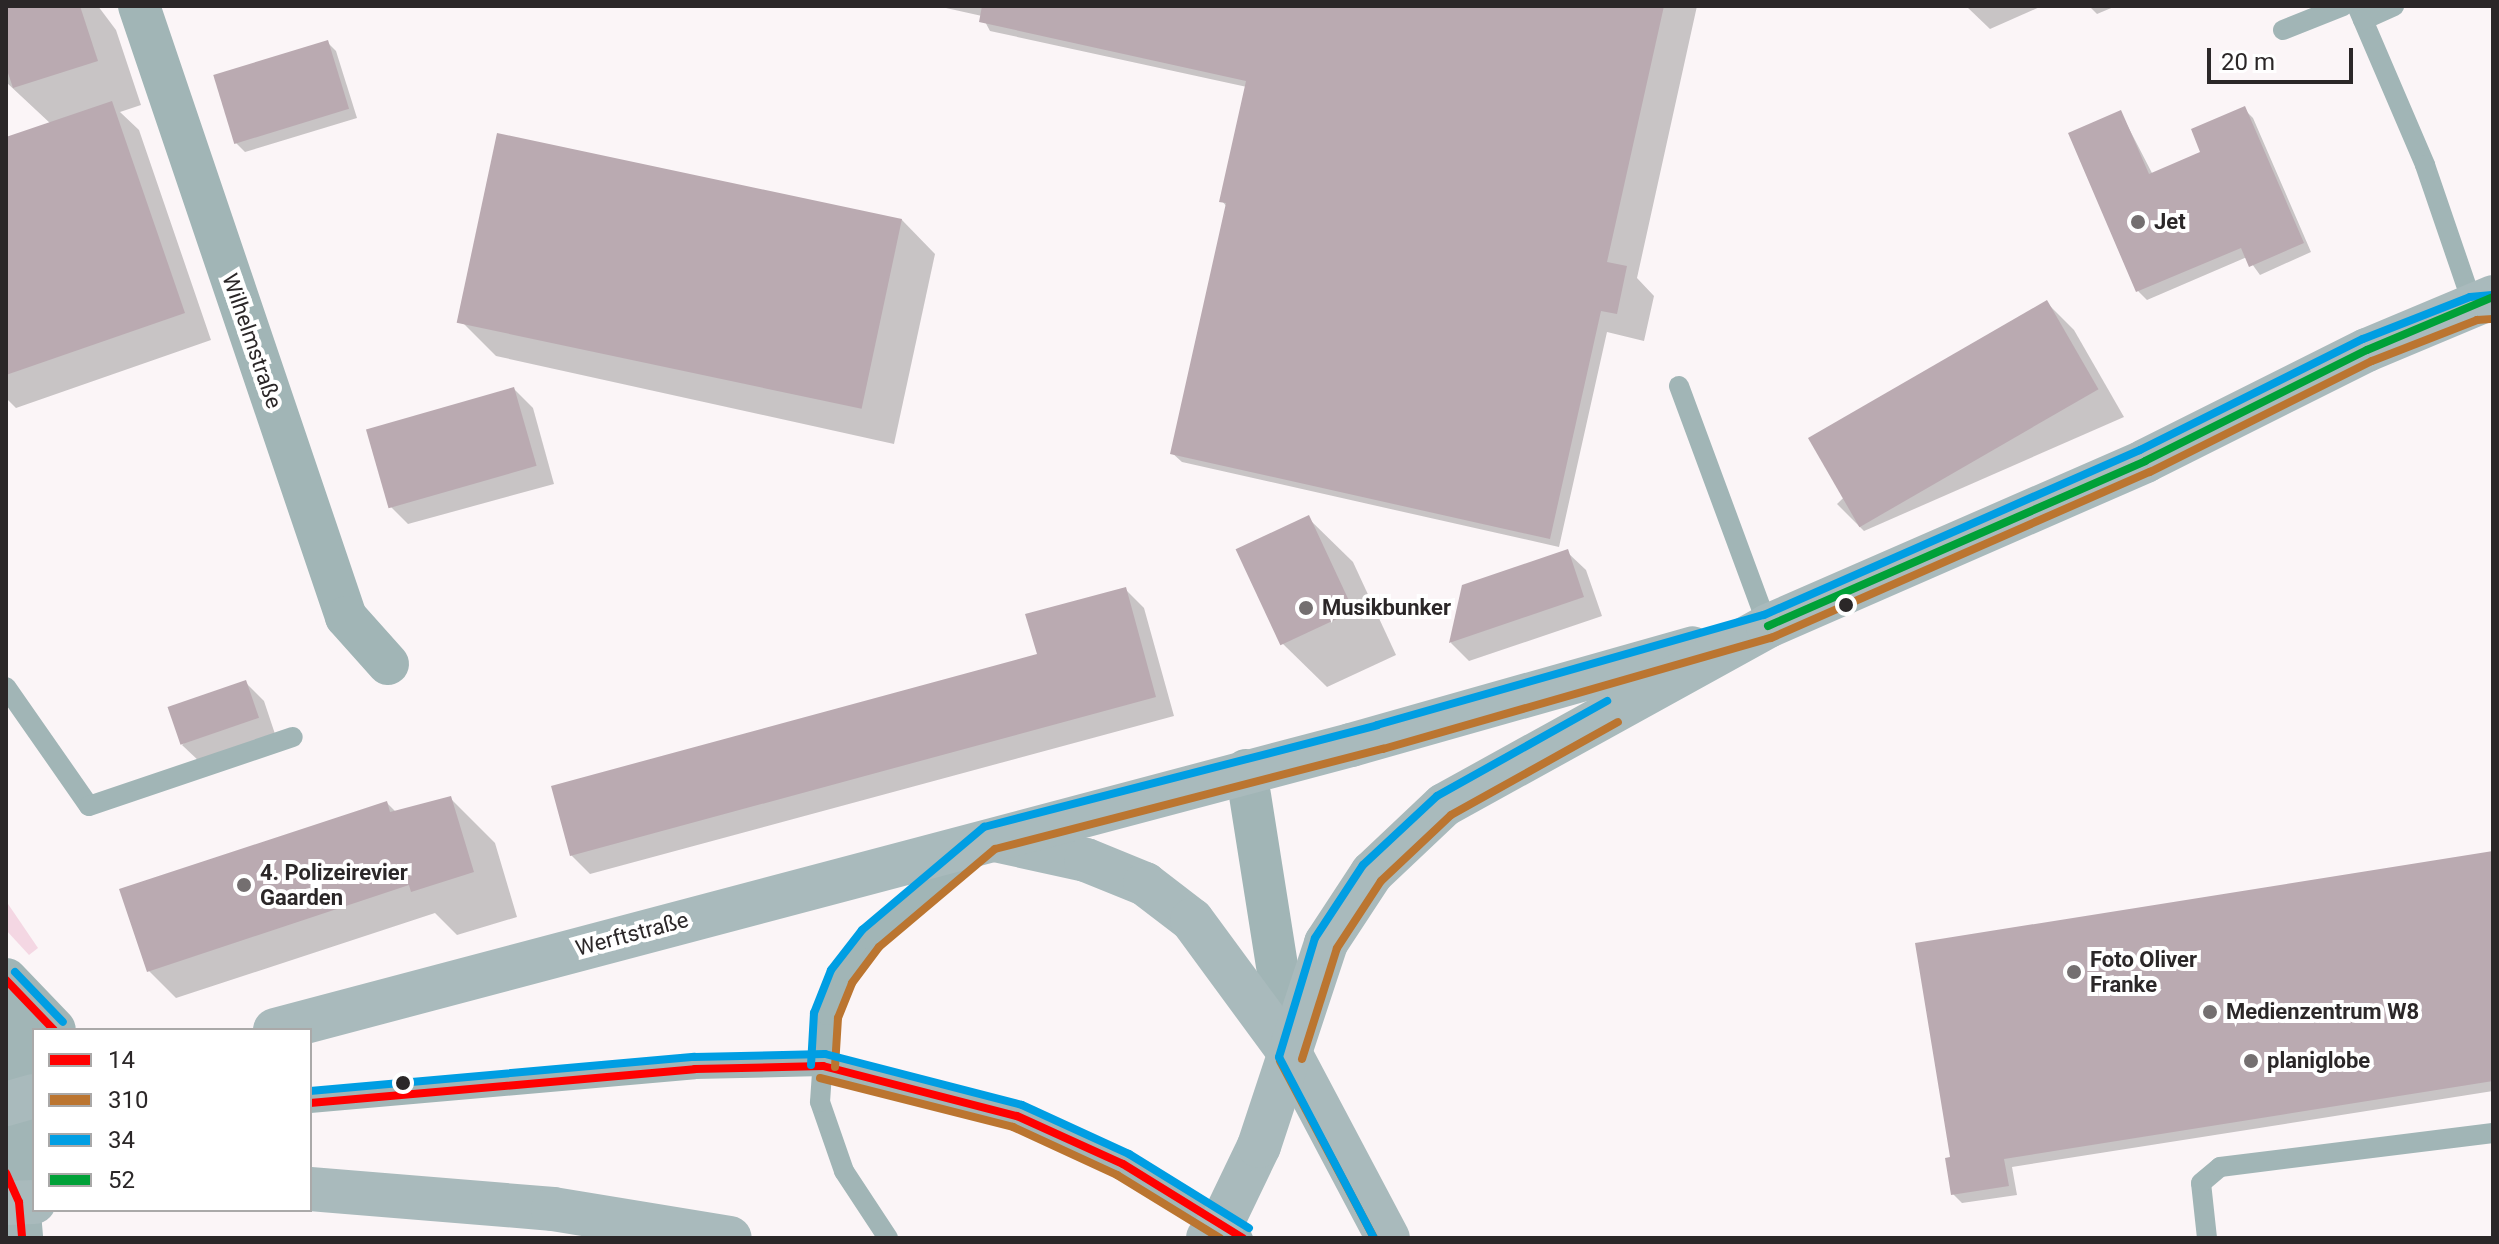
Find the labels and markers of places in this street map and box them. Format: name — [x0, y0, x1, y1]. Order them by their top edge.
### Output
place label: Jet — [2154, 209, 2186, 235]
marker: Jet — [2129, 213, 2147, 231]
place label: Musikbunker — [1322, 595, 1451, 621]
unlabelled marker — [1838, 597, 1854, 613]
marker: Musikbunker — [1297, 599, 1315, 617]
place label: 4. Polizeirevier Gaarden — [260, 859, 408, 910]
marker: 4. Polizeirevier Gaarden — [235, 876, 253, 894]
place label: Foto Oliver Franke — [2090, 946, 2197, 998]
marker: Foto Oliver Franke — [2065, 963, 2083, 981]
place label: Medienzentrum W8 — [2226, 999, 2419, 1025]
marker: Medienzentrum W8 — [2201, 1003, 2219, 1021]
place label: planiglobe — [2267, 1048, 2370, 1074]
marker: planiglobe — [2242, 1052, 2260, 1070]
unlabelled marker — [395, 1075, 411, 1091]

